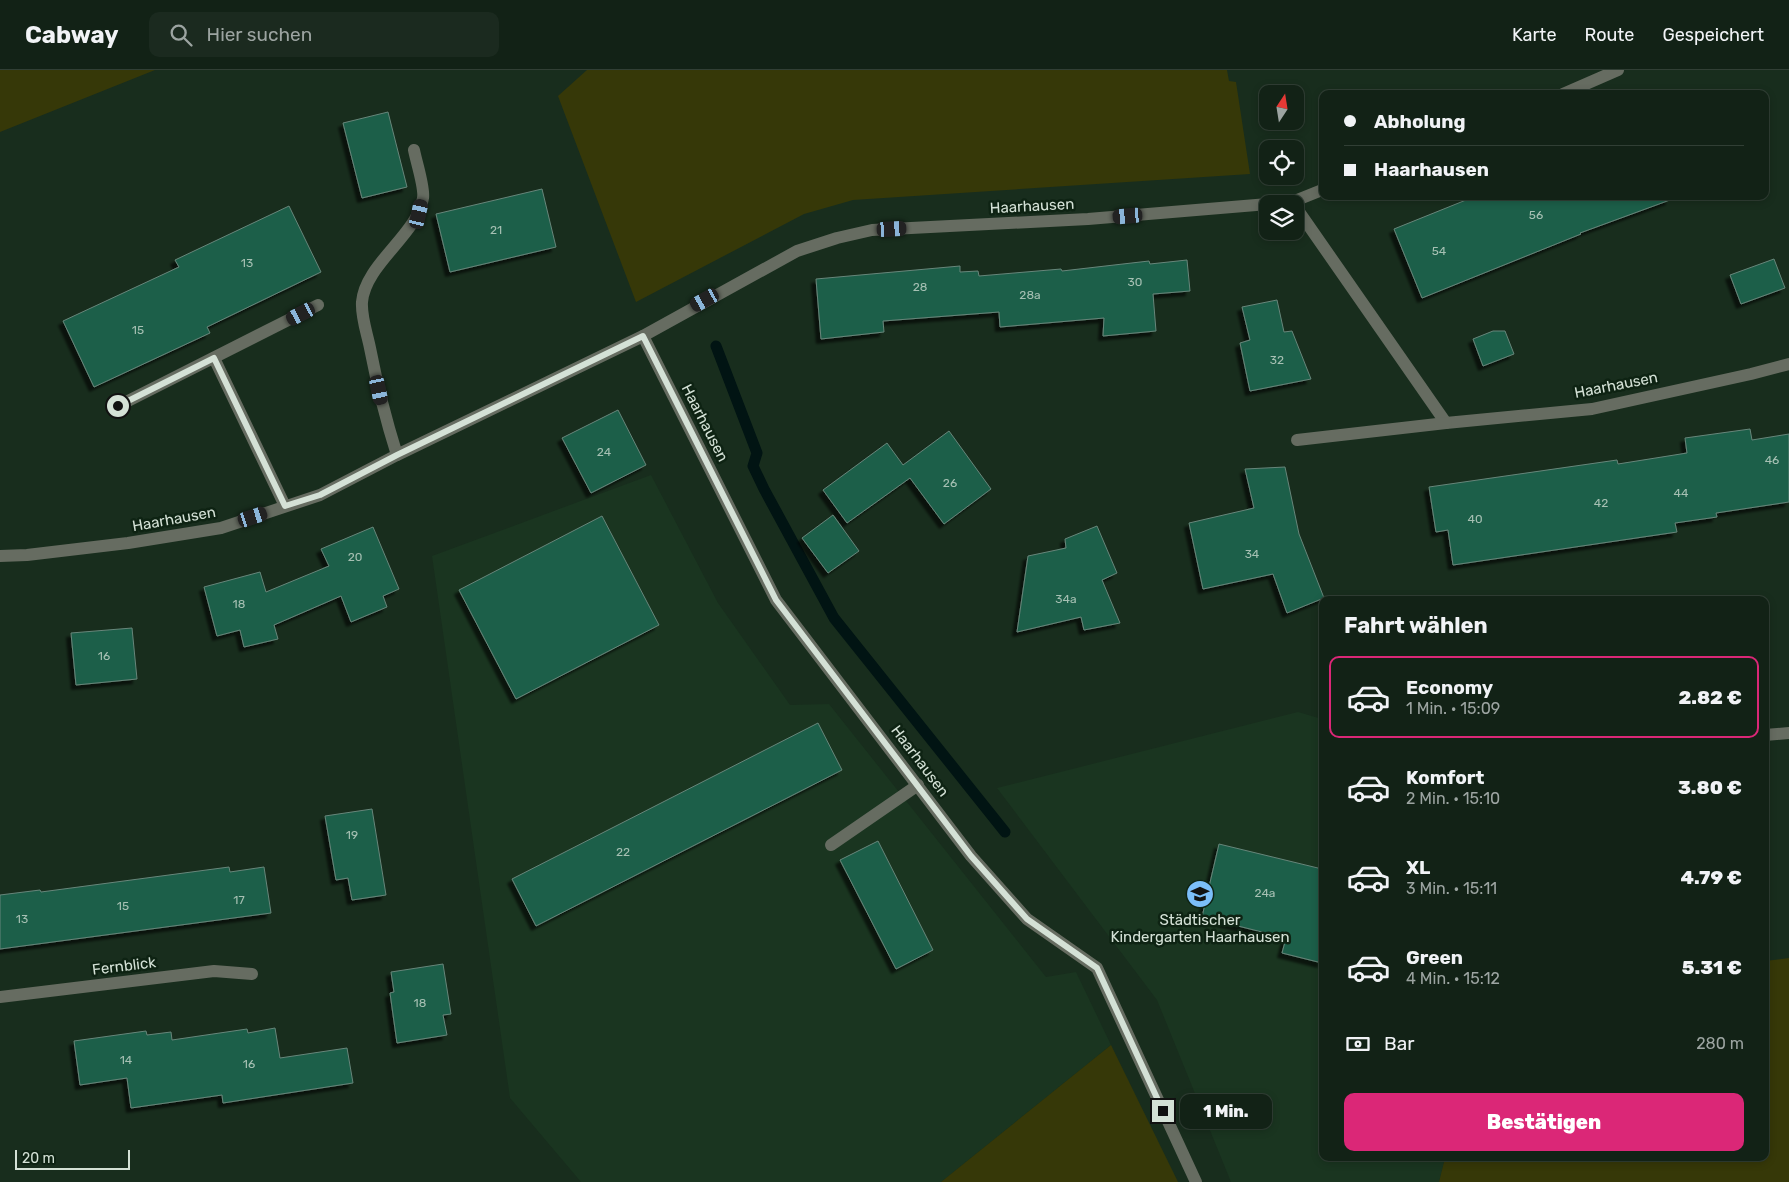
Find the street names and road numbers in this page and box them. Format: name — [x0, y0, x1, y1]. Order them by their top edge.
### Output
street label: Haarhausen — [989, 195, 1075, 217]
street label: Haarhausen — [1573, 368, 1659, 402]
street label: Haarhausen — [678, 381, 732, 465]
street label: Haarhausen — [131, 503, 217, 535]
street label: Haarhausen — [887, 722, 953, 800]
street label: Fernblick — [91, 953, 157, 979]

